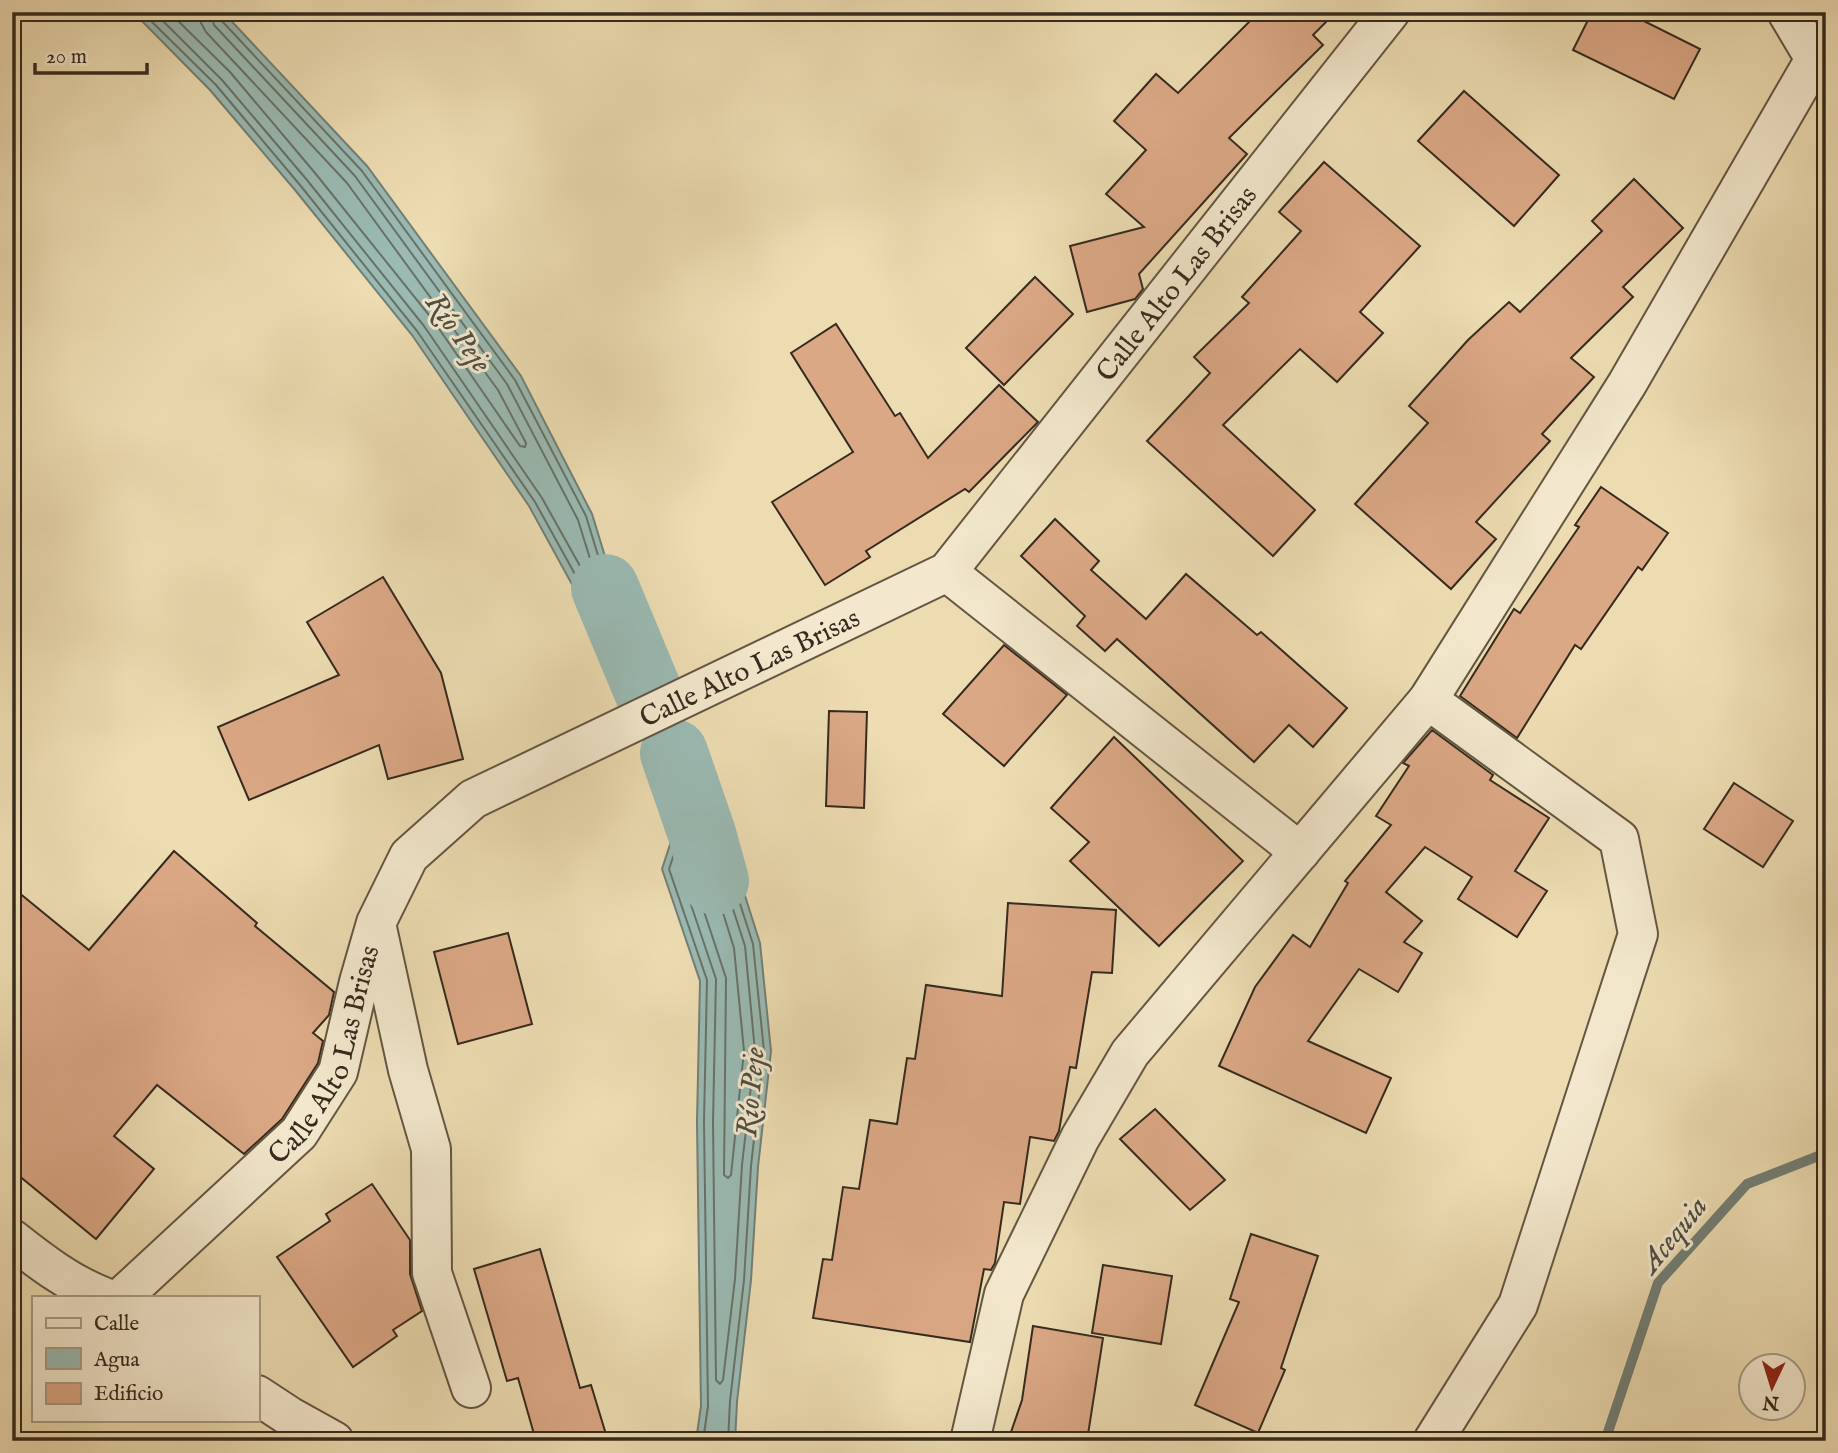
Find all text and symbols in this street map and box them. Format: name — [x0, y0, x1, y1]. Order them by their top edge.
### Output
scale bar — [35, 32, 147, 76]
text: 20 m — [46, 44, 87, 71]
street label: Calle Alto Las Brisas — [1090, 180, 1266, 389]
water label: Río Peje — [416, 286, 499, 381]
street label: Calle Alto Las Brisas — [634, 601, 866, 737]
street label: Calle Alto Las Brisas — [262, 942, 389, 1173]
water label: Río Peje — [729, 1046, 775, 1139]
water label: Acequia — [1630, 1189, 1717, 1284]
legend — [32, 1296, 259, 1422]
text: Calle — [94, 1311, 139, 1338]
text: Agua — [93, 1347, 140, 1374]
north arrow — [1736, 1352, 1806, 1422]
text: Edificio — [94, 1381, 163, 1408]
text: N — [1761, 1389, 1781, 1415]

